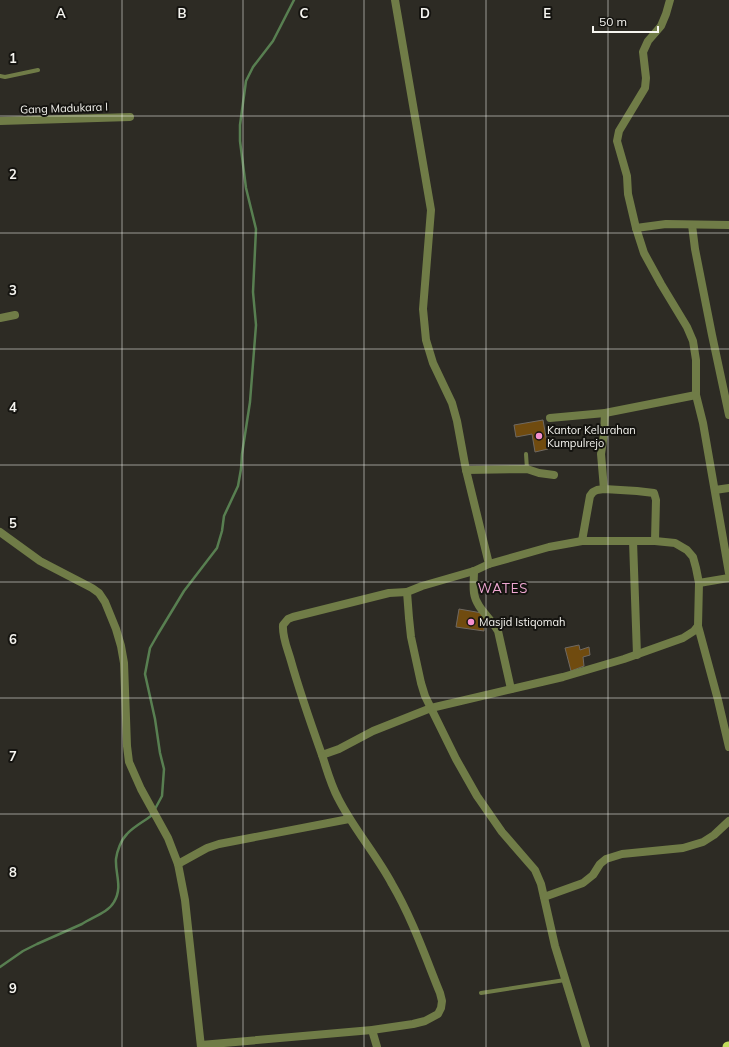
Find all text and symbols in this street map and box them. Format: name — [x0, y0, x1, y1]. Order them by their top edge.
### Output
text: A — [56, 5, 66, 21]
text: B — [178, 5, 187, 21]
text: C — [300, 5, 309, 21]
text: D — [420, 5, 430, 21]
text: E — [543, 5, 551, 21]
scale bar — [593, 8, 658, 34]
text: 50 m — [599, 14, 627, 29]
text: 1 — [9, 50, 17, 66]
street label: Gang Madukara I — [20, 99, 108, 117]
text: 2 — [9, 166, 17, 182]
text: 3 — [9, 282, 17, 298]
text: 4 — [9, 399, 17, 415]
place label: Kantor Kelurahan Kumpulrejo — [547, 423, 636, 450]
marker: Kantor Kelurahan Kumpulrejo — [534, 431, 544, 441]
text: 5 — [9, 515, 17, 531]
district label: WATES — [478, 580, 528, 596]
place label: Masjid Istiqomah — [479, 615, 566, 629]
marker: Masjid Istiqomah — [466, 617, 476, 627]
text: 6 — [9, 631, 17, 647]
text: 7 — [9, 748, 17, 764]
text: 8 — [9, 864, 17, 880]
text: 9 — [9, 980, 17, 996]

